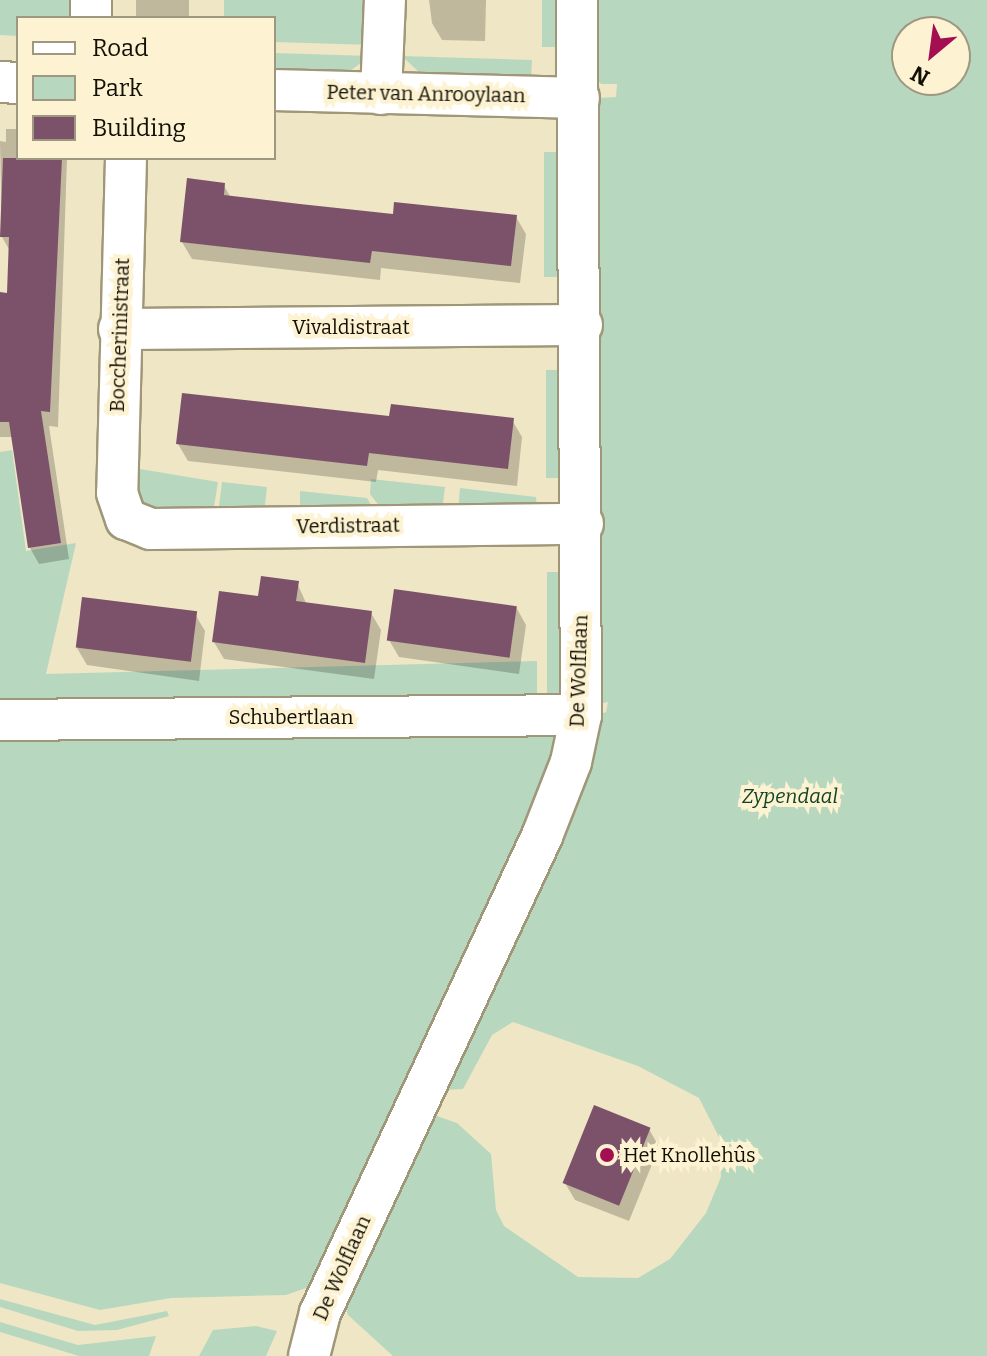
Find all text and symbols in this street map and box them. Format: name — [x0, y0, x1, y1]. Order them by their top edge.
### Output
legend — [16, 16, 276, 160]
north arrow — [891, 16, 971, 96]
text: Road — [92, 34, 148, 62]
text: N — [906, 60, 934, 92]
text: Park — [92, 74, 143, 102]
street label: Peter van Anrooylaan — [326, 80, 526, 108]
text: Building — [92, 114, 186, 142]
street label: Boccherinistraat — [105, 257, 135, 413]
street label: Vivaldistraat — [292, 315, 410, 339]
street label: Verdistraat — [296, 513, 400, 539]
street label: De Wolflaan — [565, 614, 593, 728]
street label: Schubertlaan — [229, 705, 353, 729]
park label: Zypendaal — [742, 784, 838, 808]
place label: Het Knollehûs — [623, 1143, 756, 1167]
marker: Het Knollehûs — [598, 1146, 616, 1164]
street label: De Wolflaan — [308, 1212, 376, 1324]

